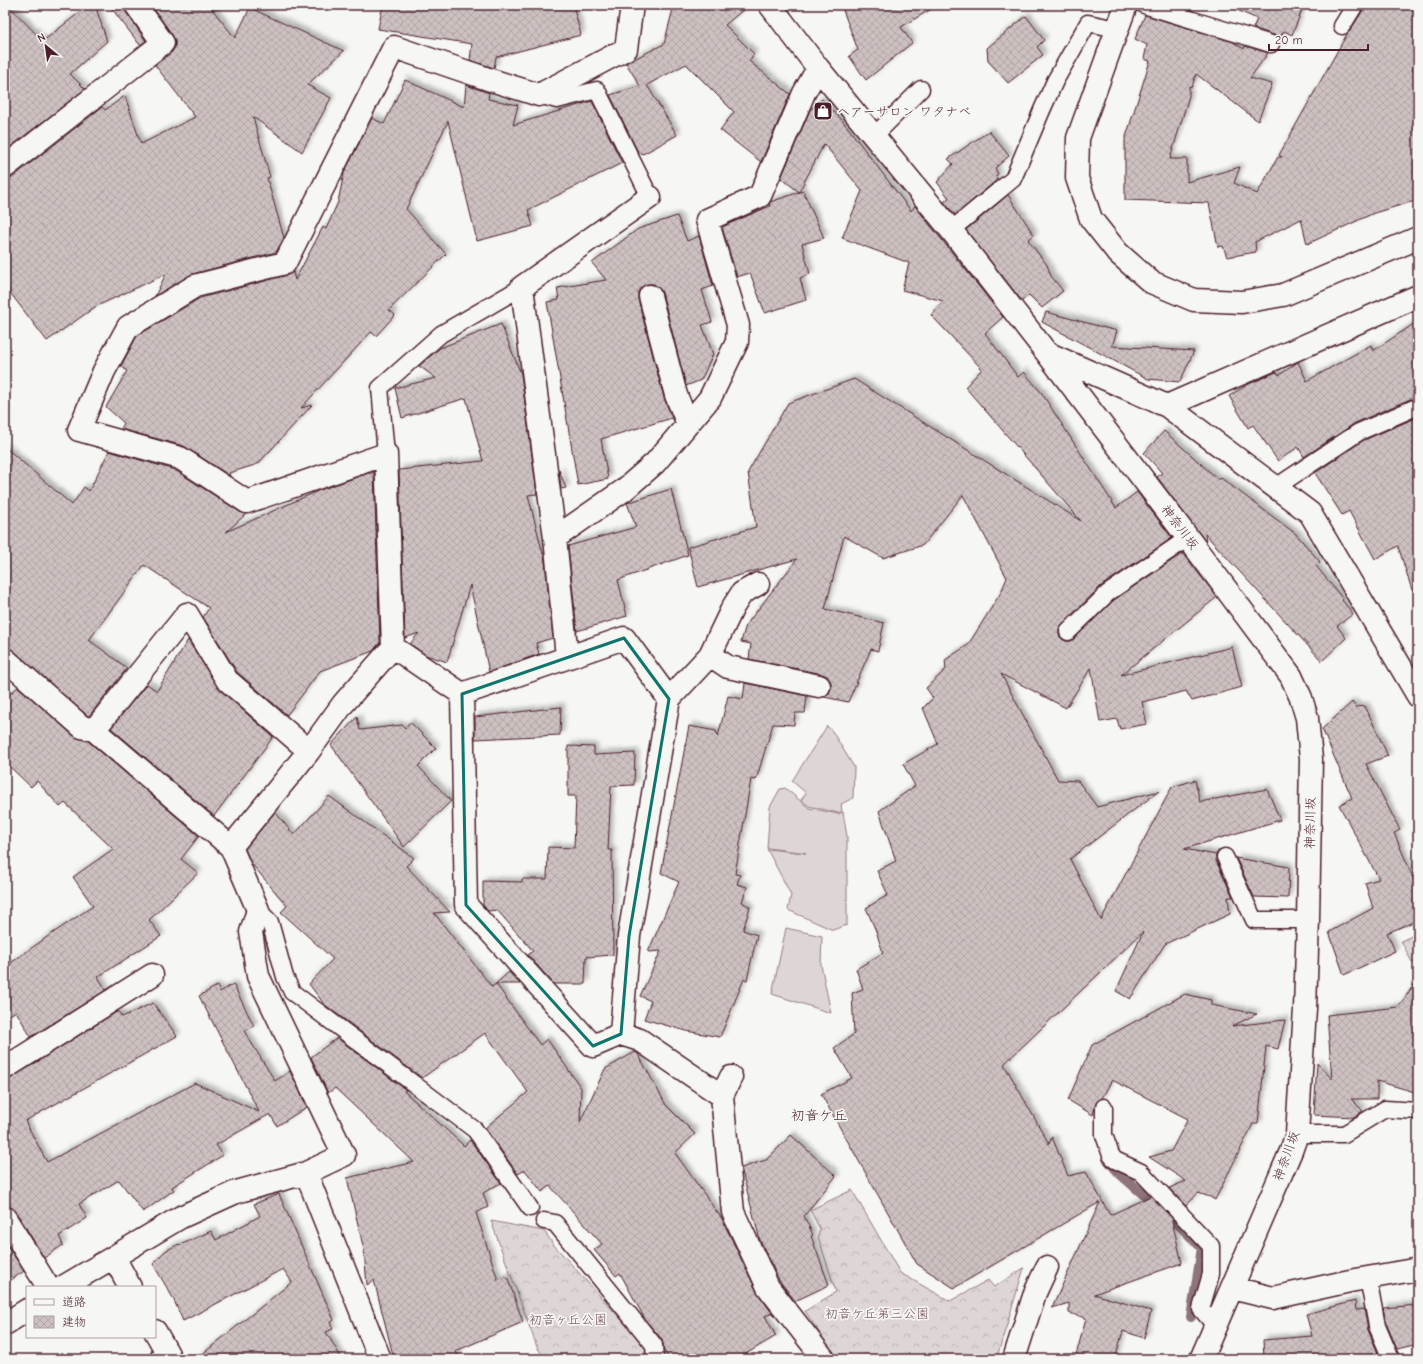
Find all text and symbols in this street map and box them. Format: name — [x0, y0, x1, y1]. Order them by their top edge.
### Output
north arrow — [26, 26, 66, 66]
scale bar — [1269, 26, 1368, 52]
text: N — [35, 30, 48, 45]
text: 20 m — [1275, 33, 1303, 47]
shop icon: ヘアーサロン ワタナベ — [812, 100, 834, 122]
place label: ヘアーサロン ワタナベ — [837, 104, 971, 119]
street label: 神奈川坂 — [1158, 502, 1202, 552]
street label: 神奈川坂 — [1302, 797, 1318, 849]
district label: 初音ケ丘 — [791, 1107, 847, 1124]
street label: 神奈川坂 — [1270, 1129, 1302, 1183]
legend — [26, 1286, 156, 1338]
text: 道路 — [62, 1295, 86, 1309]
park label: 初音ケ丘第三公園 — [825, 1306, 929, 1321]
park label: 初音ヶ丘公園 — [529, 1312, 607, 1327]
text: 建物 — [62, 1315, 86, 1329]

